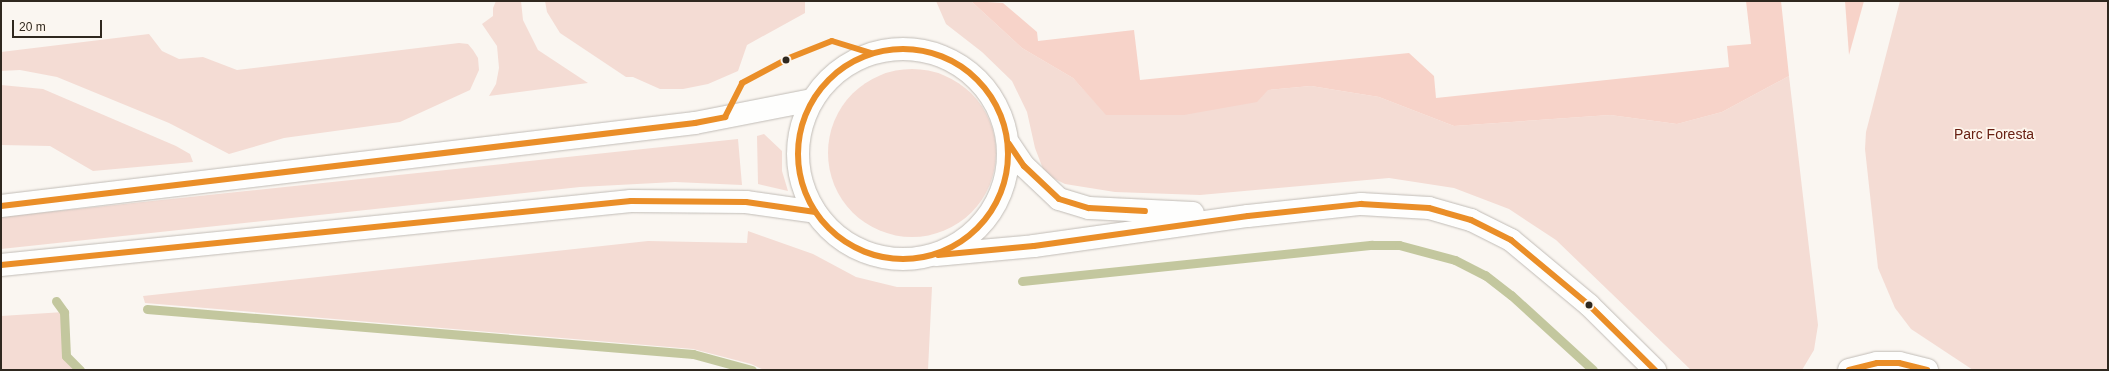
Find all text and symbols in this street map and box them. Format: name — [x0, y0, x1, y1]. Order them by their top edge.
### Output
scale bar — [14, 12, 104, 38]
text: 20 m — [19, 20, 46, 34]
unlabelled marker — [781, 55, 791, 65]
park label: Parc Foresta — [1954, 126, 2034, 142]
unlabelled marker — [1584, 300, 1594, 310]

